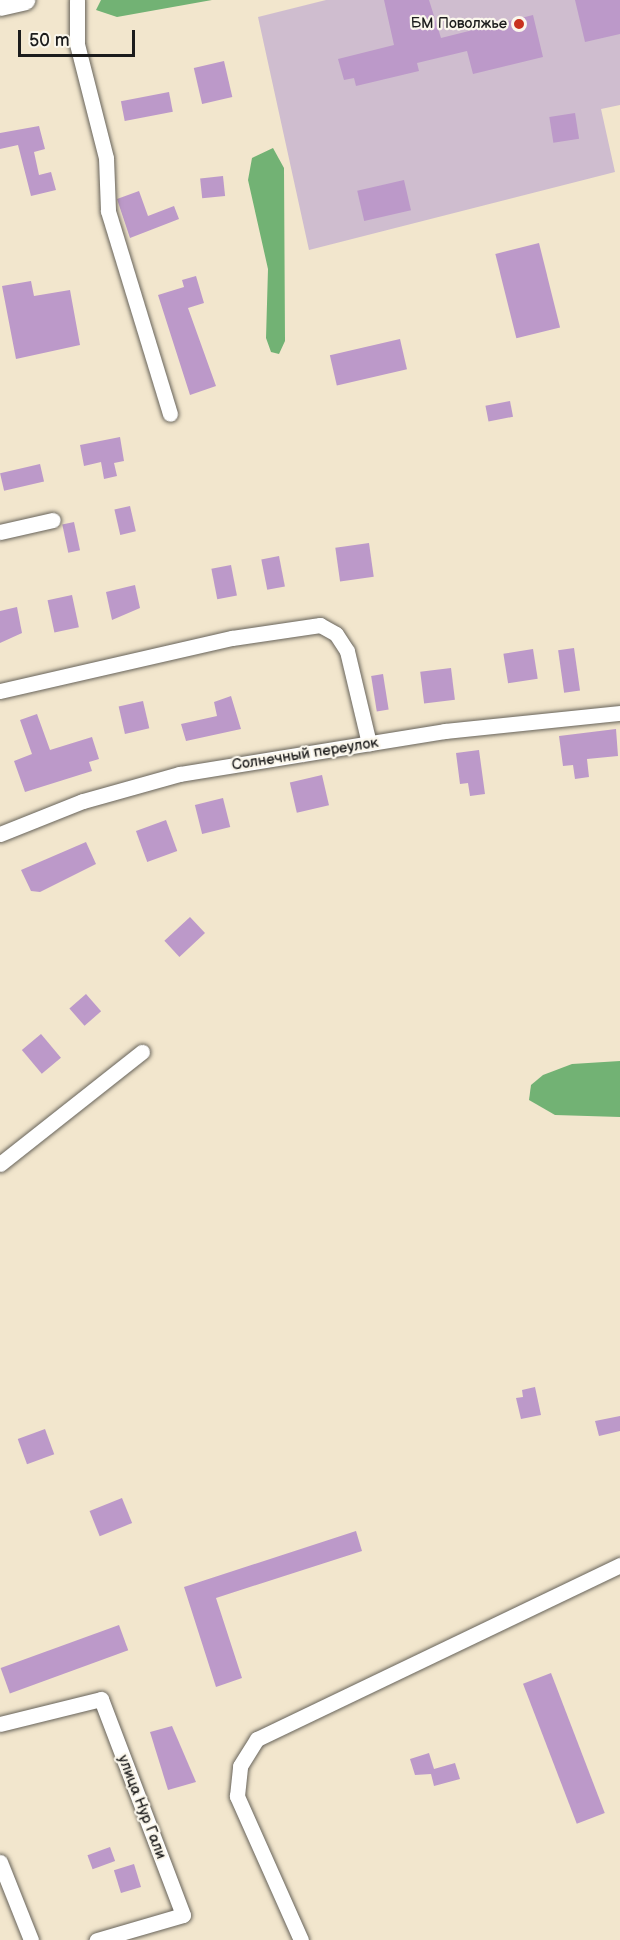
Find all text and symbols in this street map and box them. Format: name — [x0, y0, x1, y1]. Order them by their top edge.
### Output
place label: БМ Поволжье — [411, 15, 507, 33]
marker: БМ Поволжье — [512, 17, 526, 31]
scale bar — [21, 18, 138, 56]
text: 50 m — [29, 30, 70, 51]
street label: Солнечный переулок — [231, 734, 379, 774]
street label: улица Нур Гали — [114, 1752, 170, 1862]

